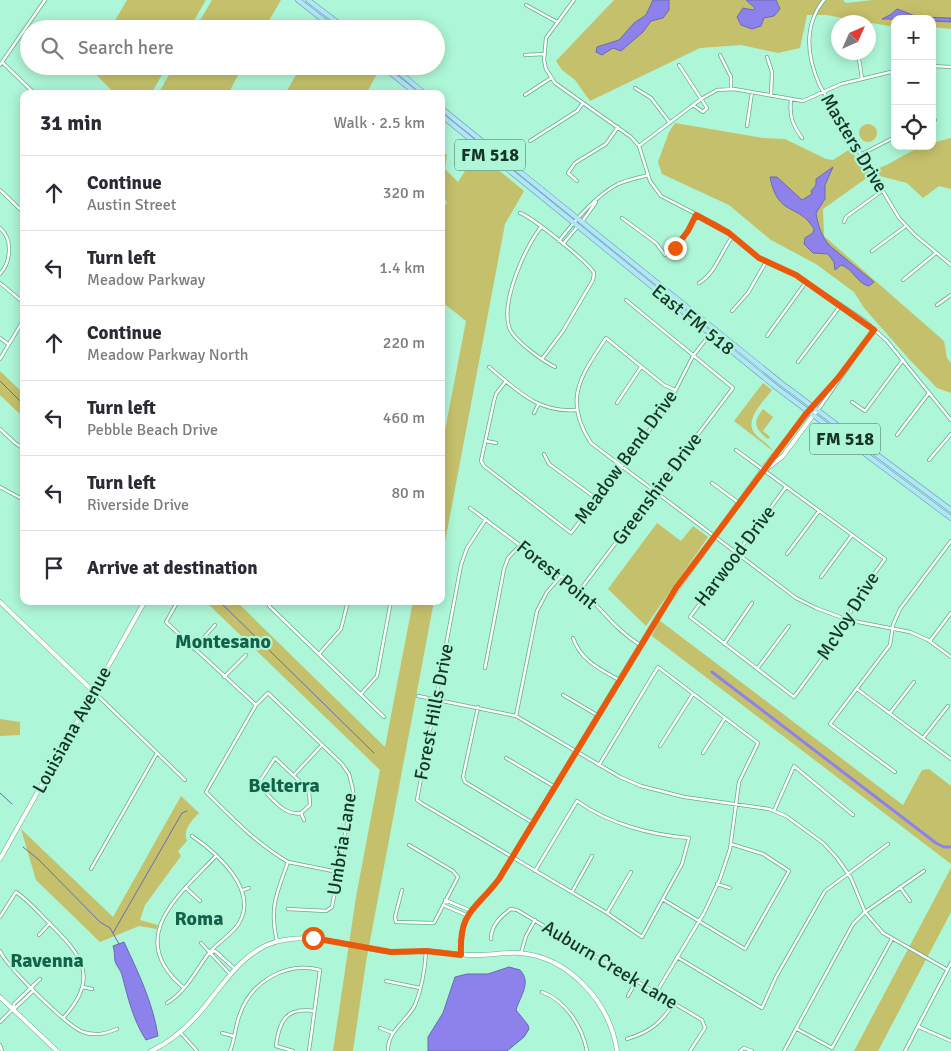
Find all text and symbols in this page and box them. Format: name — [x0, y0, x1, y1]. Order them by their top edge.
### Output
north arrow — [831, 15, 876, 60]
map controls — [891, 15, 936, 150]
button: + — [891, 15, 936, 60]
search box — [20, 20, 445, 75]
icon: search — [38, 34, 66, 62]
text: Search here — [78, 36, 174, 60]
button: − — [891, 60, 936, 105]
street label: Masters Drive — [815, 89, 893, 197]
button: locate — [891, 105, 936, 150]
text: 31 min — [40, 110, 102, 136]
text: Walk · 2.5 km — [333, 113, 425, 133]
road number: FM 518 — [455, 140, 525, 170]
text: Continue — [87, 171, 162, 195]
icon: ahead — [40, 179, 68, 207]
text: 320 m — [383, 183, 425, 203]
text: Austin Street — [87, 195, 176, 215]
route end — [664, 237, 687, 260]
text: Turn left — [87, 246, 156, 270]
icon: left — [40, 254, 68, 282]
text: 1.4 km — [379, 258, 425, 278]
text: Meadow Parkway — [87, 270, 205, 290]
street label: East FM 518 — [647, 279, 739, 361]
text: Continue — [87, 321, 162, 345]
icon: ahead — [40, 329, 68, 357]
text: 220 m — [383, 333, 425, 353]
text: Meadow Parkway North — [87, 345, 248, 365]
street label: Meadow Bend Drive — [569, 385, 683, 529]
text: Turn left — [87, 396, 156, 420]
icon: left — [40, 404, 68, 432]
text: 460 m — [383, 408, 425, 428]
text: Pebble Beach Drive — [87, 420, 218, 440]
road number: FM 518 — [810, 424, 880, 454]
street label: Greenshire Drive — [607, 428, 707, 550]
text: Turn left — [87, 471, 156, 495]
icon: left — [40, 479, 68, 507]
text: 80 m — [391, 483, 425, 503]
text: Riverside Drive — [87, 495, 189, 515]
street label: Harwood Drive — [689, 501, 781, 611]
street label: Forest Point — [512, 535, 602, 615]
icon: arrive — [40, 554, 68, 582]
text: Arrive at destination — [87, 556, 258, 580]
street label: McVoy Drive — [811, 567, 885, 665]
district label: Montesano — [175, 629, 271, 654]
street label: Forest Hills Drive — [409, 642, 459, 782]
street label: Louisiana Avenue — [27, 662, 117, 798]
district label: Belterra — [248, 773, 320, 798]
street label: Umbria Lane — [322, 791, 362, 897]
district label: Roma — [175, 906, 223, 931]
street label: Auburn Creek Lane — [538, 915, 682, 1015]
route start — [302, 927, 325, 950]
district label: Ravenna — [10, 948, 84, 973]

